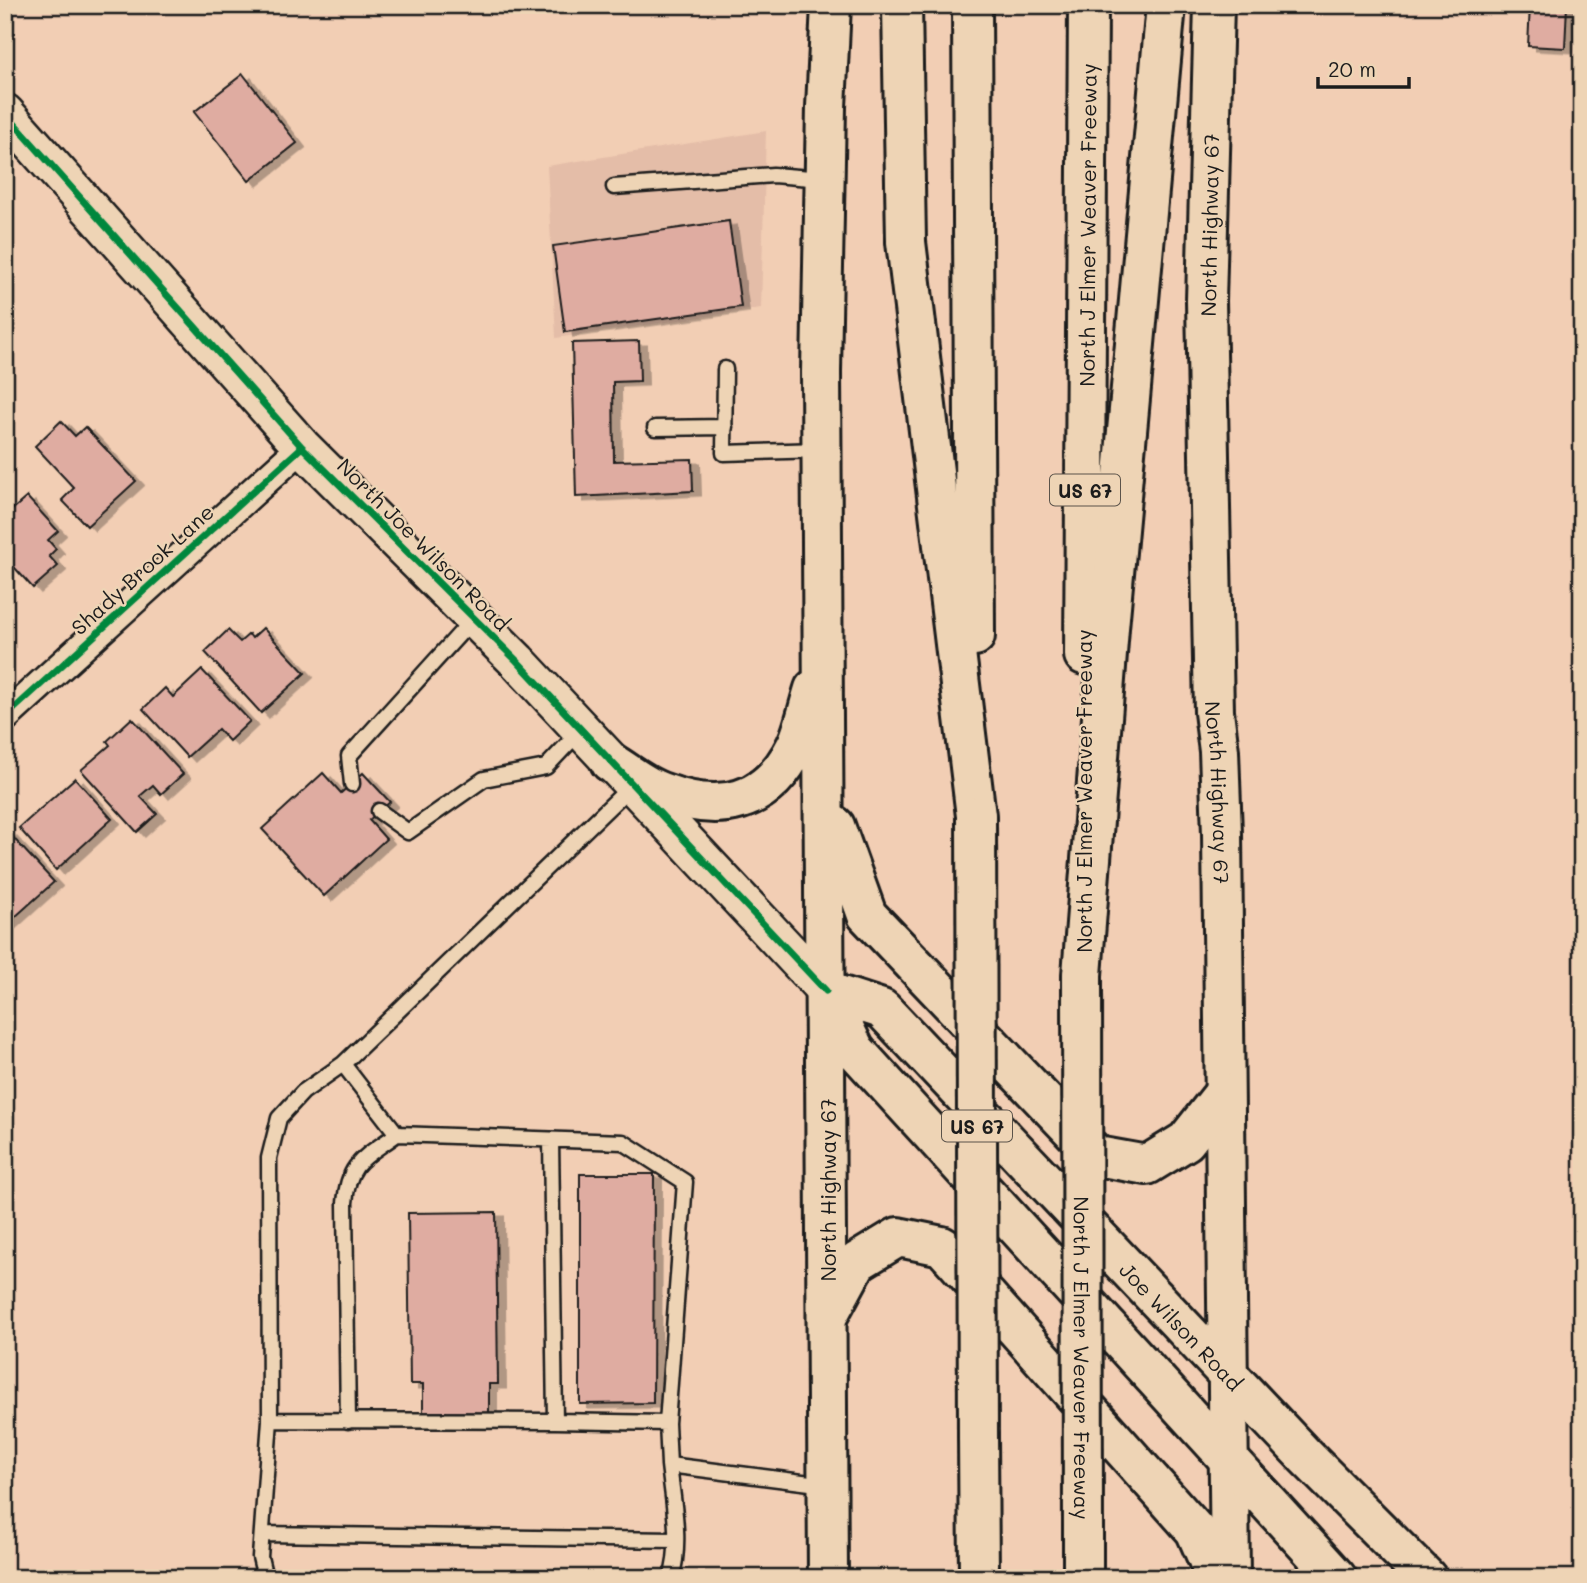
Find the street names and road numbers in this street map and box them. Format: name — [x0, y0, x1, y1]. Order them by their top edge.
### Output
street label: North J Elmer Weaver Freeway — [1072, 63, 1101, 387]
street label: North Highway 67 — [1194, 133, 1224, 317]
street label: North Joe Wilson Road — [332, 452, 516, 636]
road number: US 67 — [1050, 475, 1120, 505]
street label: Shady Brook Lane — [65, 498, 219, 640]
street label: North J Elmer Weaver Freeway — [1070, 629, 1097, 953]
street label: North Highway 67 — [1200, 701, 1236, 884]
street label: North Highway 67 — [814, 1098, 841, 1282]
road number: US 67 — [942, 1110, 1012, 1142]
street label: North J Elmer Weaver Freeway — [1069, 1196, 1096, 1520]
street label: Joe Wilson Road — [1115, 1256, 1249, 1396]

